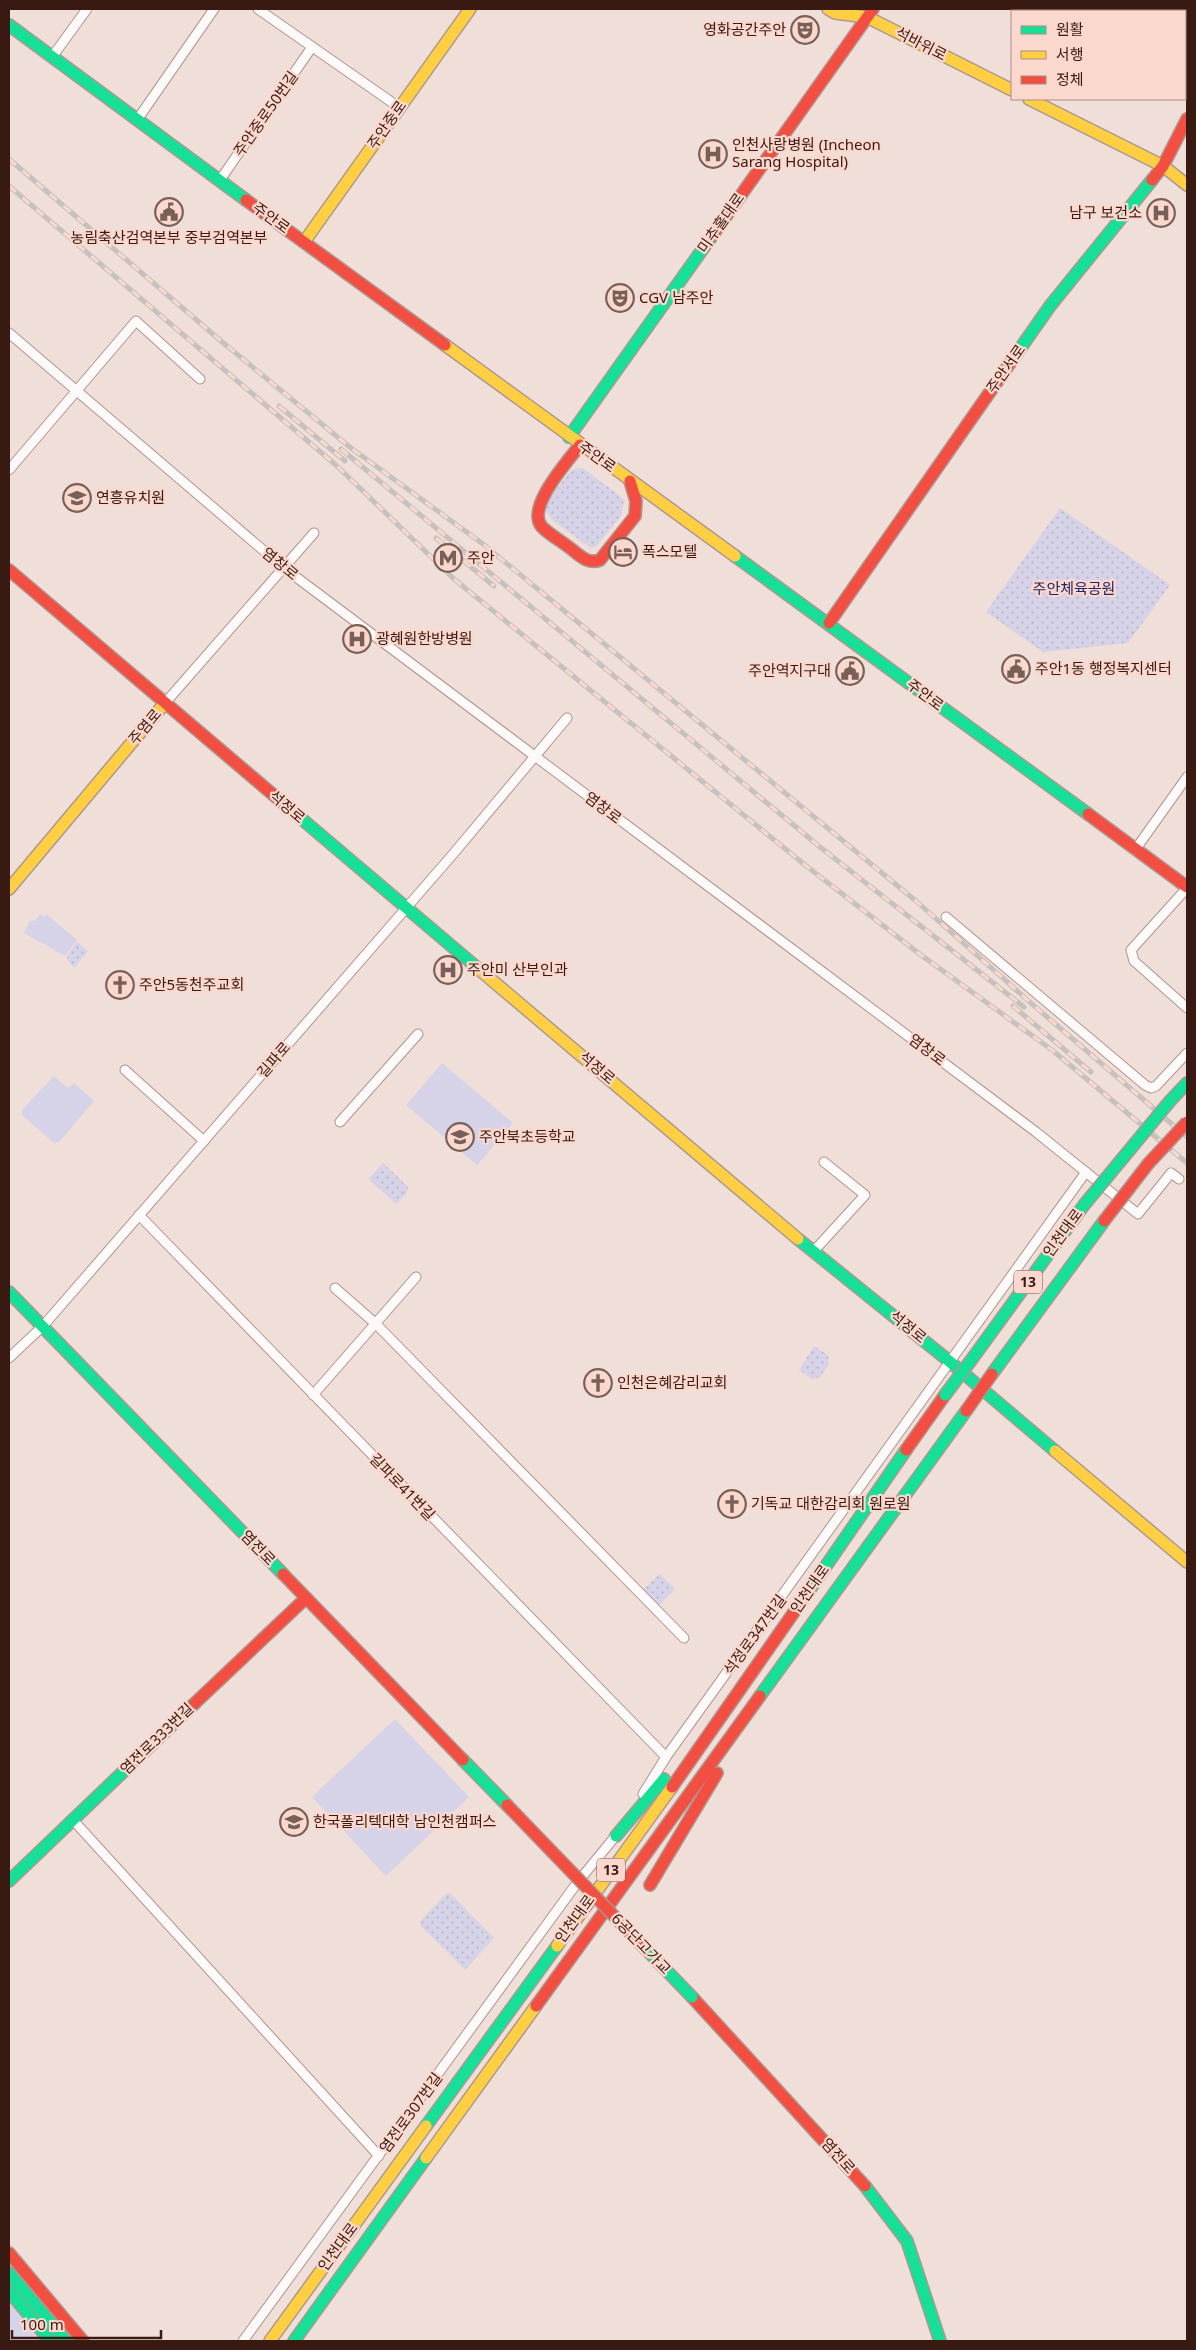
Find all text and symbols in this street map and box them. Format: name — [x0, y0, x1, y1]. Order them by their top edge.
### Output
legend — [1011, 10, 1186, 100]
theatre icon: 영화공간주안 — [790, 15, 820, 45]
place label: 영화공간주안 — [703, 19, 786, 39]
text: 원활 — [1056, 19, 1084, 39]
street label: 석바위로 — [892, 22, 951, 65]
text: 서행 — [1056, 44, 1084, 64]
street label: 주안중로50번길 — [228, 67, 302, 160]
text: 정체 — [1056, 69, 1084, 89]
street label: 주안중로 — [362, 96, 410, 153]
place label: 인천사랑병원 (Incheon Sarang Hospital) — [732, 134, 881, 171]
hospital icon: 인천사랑병원 (Incheon Sarang Hospital) — [698, 139, 728, 169]
street label: 미추홀대로 — [692, 188, 748, 256]
public building icon: 농림축산검역본부 중부검역본부 — [154, 197, 184, 227]
street label: 주안로 — [249, 197, 294, 237]
hospital icon: 남구 보건소 — [1146, 198, 1176, 228]
place label: 남구 보건소 — [1069, 202, 1142, 222]
place label: 농림축산검역본부 중부검역본부 — [70, 227, 268, 247]
theatre icon: CGV 남주안 — [605, 283, 635, 313]
place label: CGV 남주안 — [639, 287, 714, 307]
street label: 주안서로 — [981, 340, 1029, 397]
street label: 주안로 — [575, 436, 620, 476]
school or university icon: 연흥유치원 — [62, 483, 92, 513]
place label: 연흥유치원 — [96, 487, 165, 507]
hotel icon: 폭스모텔 — [608, 537, 638, 567]
place label: 폭스모텔 — [642, 541, 697, 561]
street label: 염창로 — [258, 542, 303, 584]
metro station icon: 주안 — [433, 543, 463, 573]
place label: 주안 — [467, 547, 495, 567]
park label: 주안체육공원 — [1033, 578, 1115, 598]
hospital icon: 광혜원한방병원 — [342, 624, 372, 654]
place label: 광혜원한방병원 — [376, 628, 473, 648]
public building icon: 주안1동 행정복지센터 — [1001, 654, 1031, 684]
public building icon: 주안역지구대 — [835, 656, 865, 686]
place label: 주안1동 행정복지센터 — [1035, 658, 1172, 678]
place label: 주안역지구대 — [748, 660, 831, 680]
street label: 주안로 — [903, 674, 948, 715]
street label: 주염로 — [123, 704, 165, 749]
street label: 석정로 — [265, 785, 310, 827]
street label: 염창로 — [581, 787, 626, 828]
hospital icon: 주안미 산부인과 — [433, 955, 463, 985]
place label: 주안미 산부인과 — [467, 959, 568, 979]
church icon: 주안5동천주교회 — [105, 970, 135, 1000]
place label: 주안5동천주교회 — [139, 974, 244, 994]
street label: 염창로 — [905, 1029, 950, 1070]
street label: 길파로 — [252, 1037, 294, 1082]
street label: 석정로 — [575, 1046, 620, 1088]
school or university icon: 주안북초등학교 — [445, 1122, 475, 1152]
place label: 주안북초등학교 — [479, 1126, 576, 1146]
street label: 인천대로 — [1038, 1204, 1087, 1261]
road number: 13 — [1014, 1270, 1042, 1294]
street label: 석정로 — [886, 1305, 931, 1347]
church icon: 인천은혜감리교회 — [583, 1368, 613, 1398]
place label: 인천은혜감리교회 — [617, 1372, 727, 1392]
street label: 길파로41번길 — [366, 1448, 440, 1524]
church icon: 기독교 대한감리회 원로원 — [717, 1489, 747, 1519]
place label: 기독교 대한감리회 원로원 — [751, 1493, 911, 1513]
street label: 염전로 — [237, 1525, 280, 1569]
street label: 인천대로 — [785, 1560, 833, 1617]
street label: 석정로347번길 — [718, 1590, 790, 1679]
street label: 염전로333번길 — [115, 1698, 197, 1778]
school or university icon: 한국폴리텍대학 남인천캠퍼스 — [279, 1807, 309, 1837]
place label: 한국폴리텍대학 남인천캠퍼스 — [313, 1811, 497, 1831]
road number: 13 — [597, 1858, 625, 1882]
street label: 인천대로 — [550, 1890, 599, 1947]
street label: 6공단고가교 — [608, 1908, 676, 1978]
street label: 염전로307번길 — [374, 2068, 446, 2157]
street label: 염전로 — [817, 2133, 860, 2177]
street label: 인천대로 — [313, 2218, 362, 2275]
scale bar — [12, 2308, 161, 2340]
text: 100 m — [20, 2314, 64, 2334]

